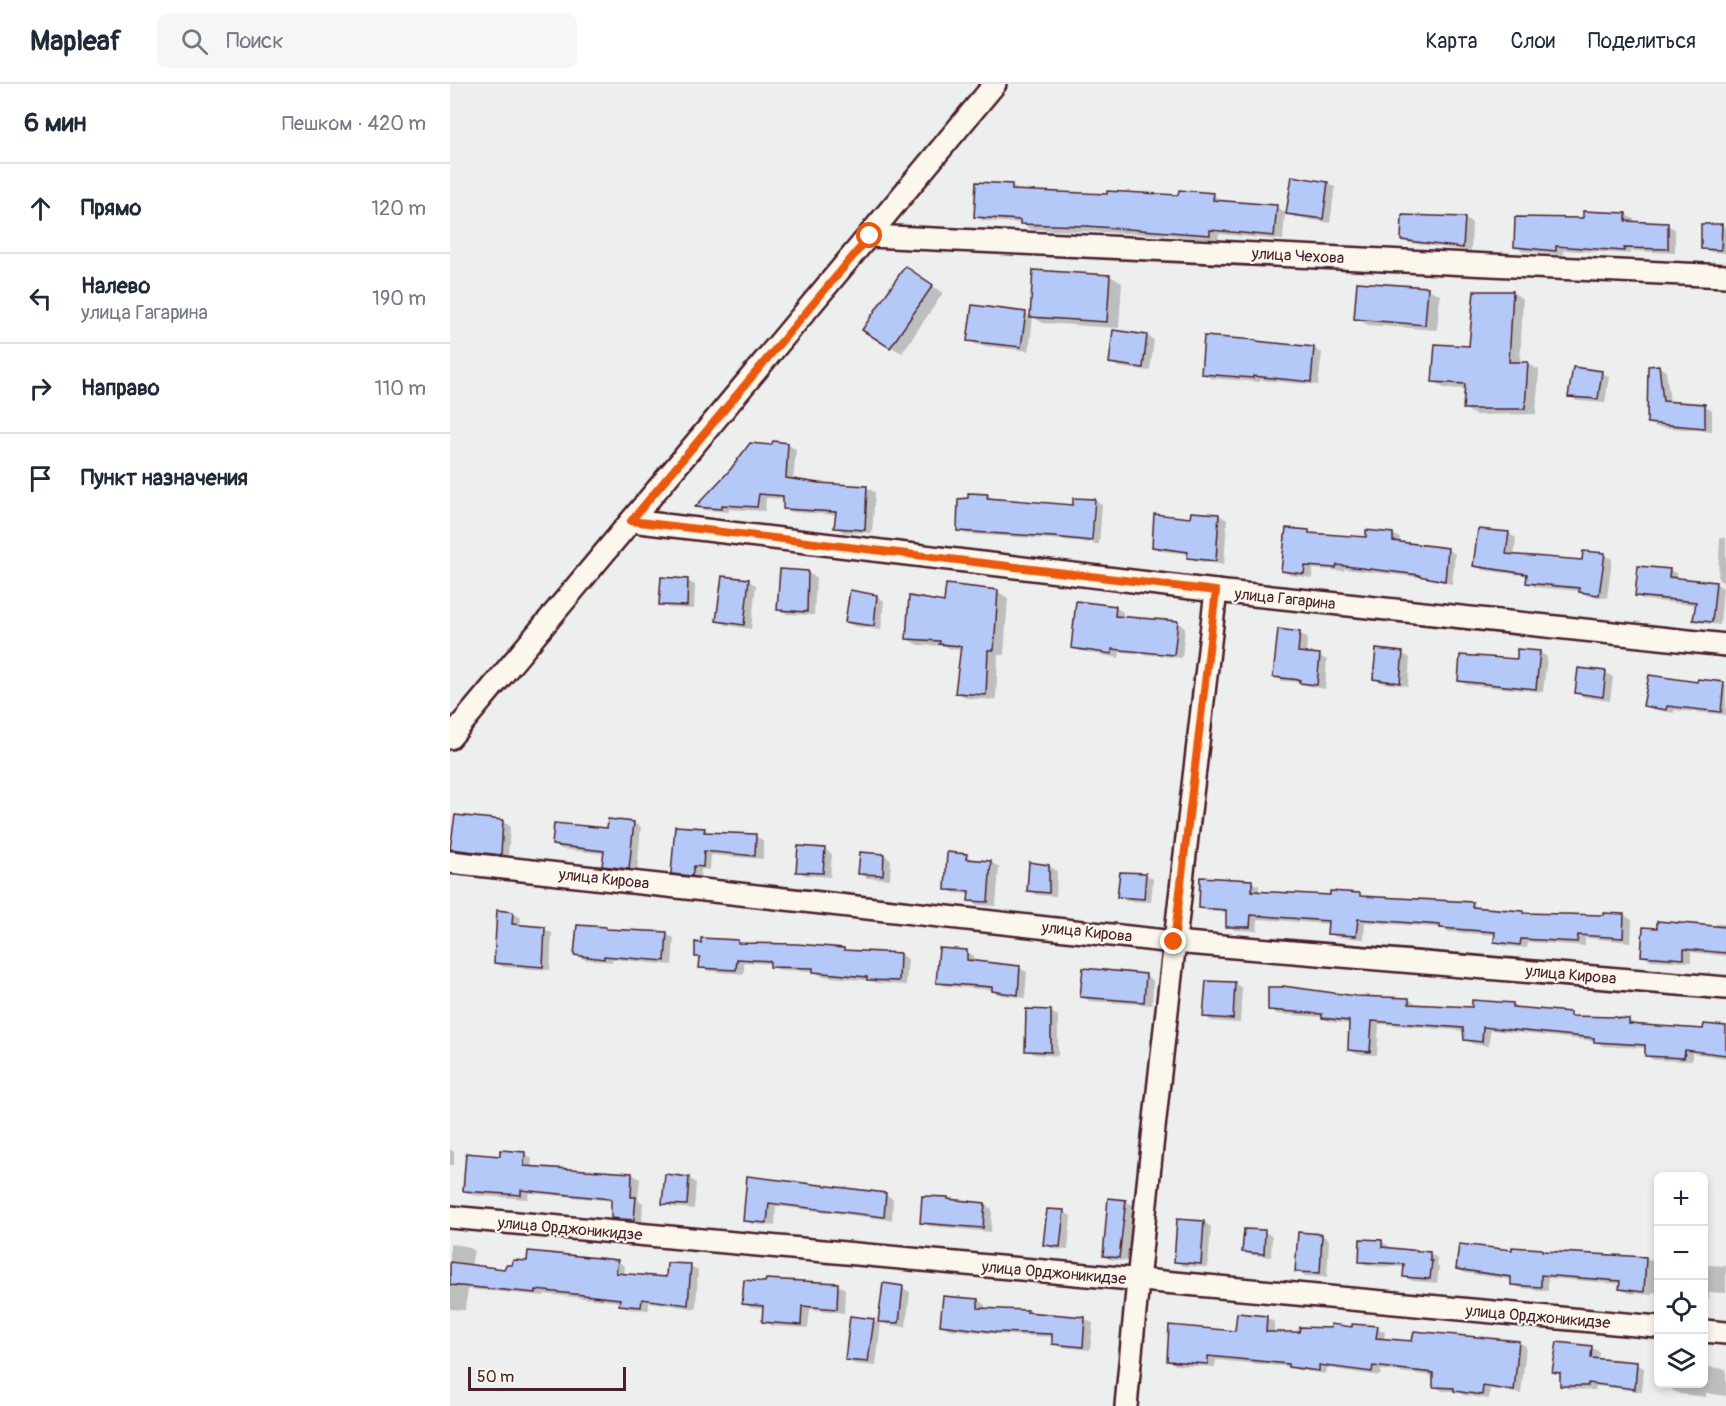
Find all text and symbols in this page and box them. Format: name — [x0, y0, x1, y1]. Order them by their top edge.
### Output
search box — [157, 14, 577, 68]
text: Mapleaf — [30, 24, 121, 59]
icon: search — [178, 25, 211, 58]
text: Поиск — [226, 27, 284, 55]
text: Карта — [1425, 28, 1477, 55]
text: Слои — [1510, 28, 1555, 55]
text: Поделиться — [1588, 28, 1696, 55]
text: 6 мин — [24, 107, 86, 139]
text: Пешком · 420 m — [282, 111, 426, 136]
icon: ahead — [24, 192, 57, 225]
text: Прямо — [81, 194, 141, 222]
text: 120 m — [371, 196, 426, 221]
route start — [856, 222, 882, 248]
street label: улица Чехова — [1250, 244, 1345, 268]
text: Налево — [81, 272, 150, 300]
icon: left — [24, 282, 57, 315]
text: 190 m — [372, 286, 426, 311]
text: улица Гагарина — [81, 300, 208, 325]
icon: right — [24, 372, 57, 405]
text: Направо — [81, 374, 160, 402]
text: 110 m — [375, 376, 426, 401]
icon: arrive — [24, 462, 57, 495]
text: Пункт назначения — [81, 464, 248, 492]
street label: улица Гагарина — [1233, 584, 1336, 614]
street label: улица Кирова — [557, 864, 650, 894]
street label: улица Кирова — [1040, 917, 1133, 947]
route end — [1160, 928, 1186, 954]
street label: улица Кирова — [1524, 961, 1617, 989]
map controls — [1654, 1172, 1708, 1388]
button: + — [1654, 1172, 1708, 1226]
street label: улица Орджоникидзе — [496, 1213, 643, 1245]
button: − — [1654, 1226, 1708, 1280]
street label: улица Орджоникидзе — [980, 1257, 1127, 1289]
button: locate — [1654, 1280, 1708, 1334]
street label: улица Орджоникидзе — [1464, 1301, 1611, 1333]
button: layers — [1654, 1334, 1708, 1388]
scale bar — [468, 1364, 626, 1392]
text: 50 m — [477, 1367, 514, 1387]

